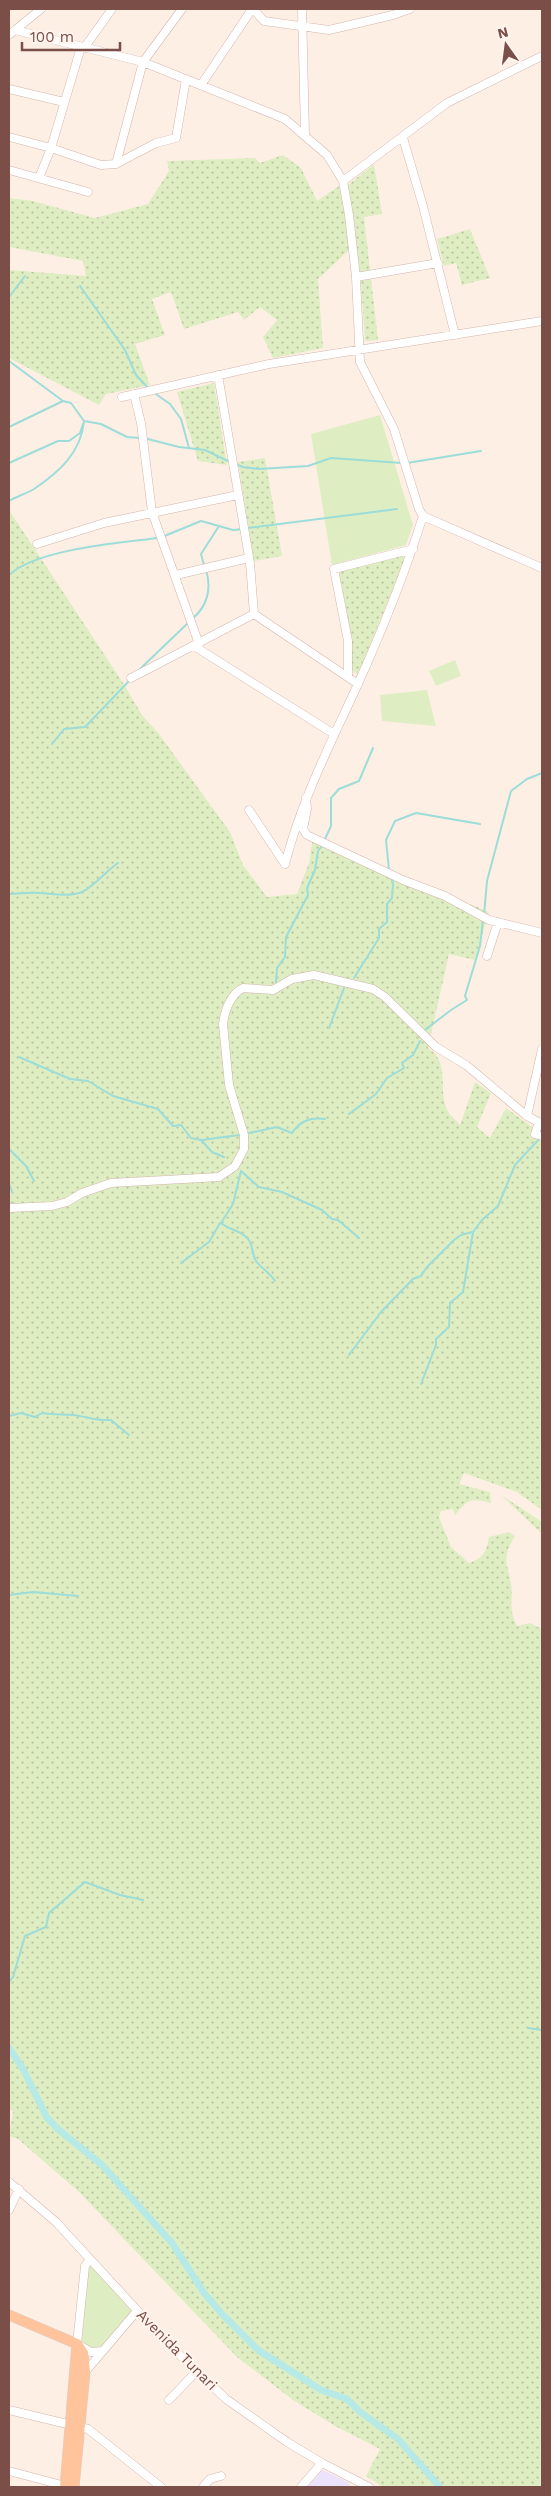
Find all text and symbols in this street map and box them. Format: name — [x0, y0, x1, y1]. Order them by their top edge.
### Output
scale bar — [22, 20, 120, 52]
north arrow — [481, 20, 531, 70]
text: N — [496, 23, 510, 41]
text: 100 m — [30, 28, 74, 46]
street label: Avenida Tunari — [133, 2306, 221, 2394]

